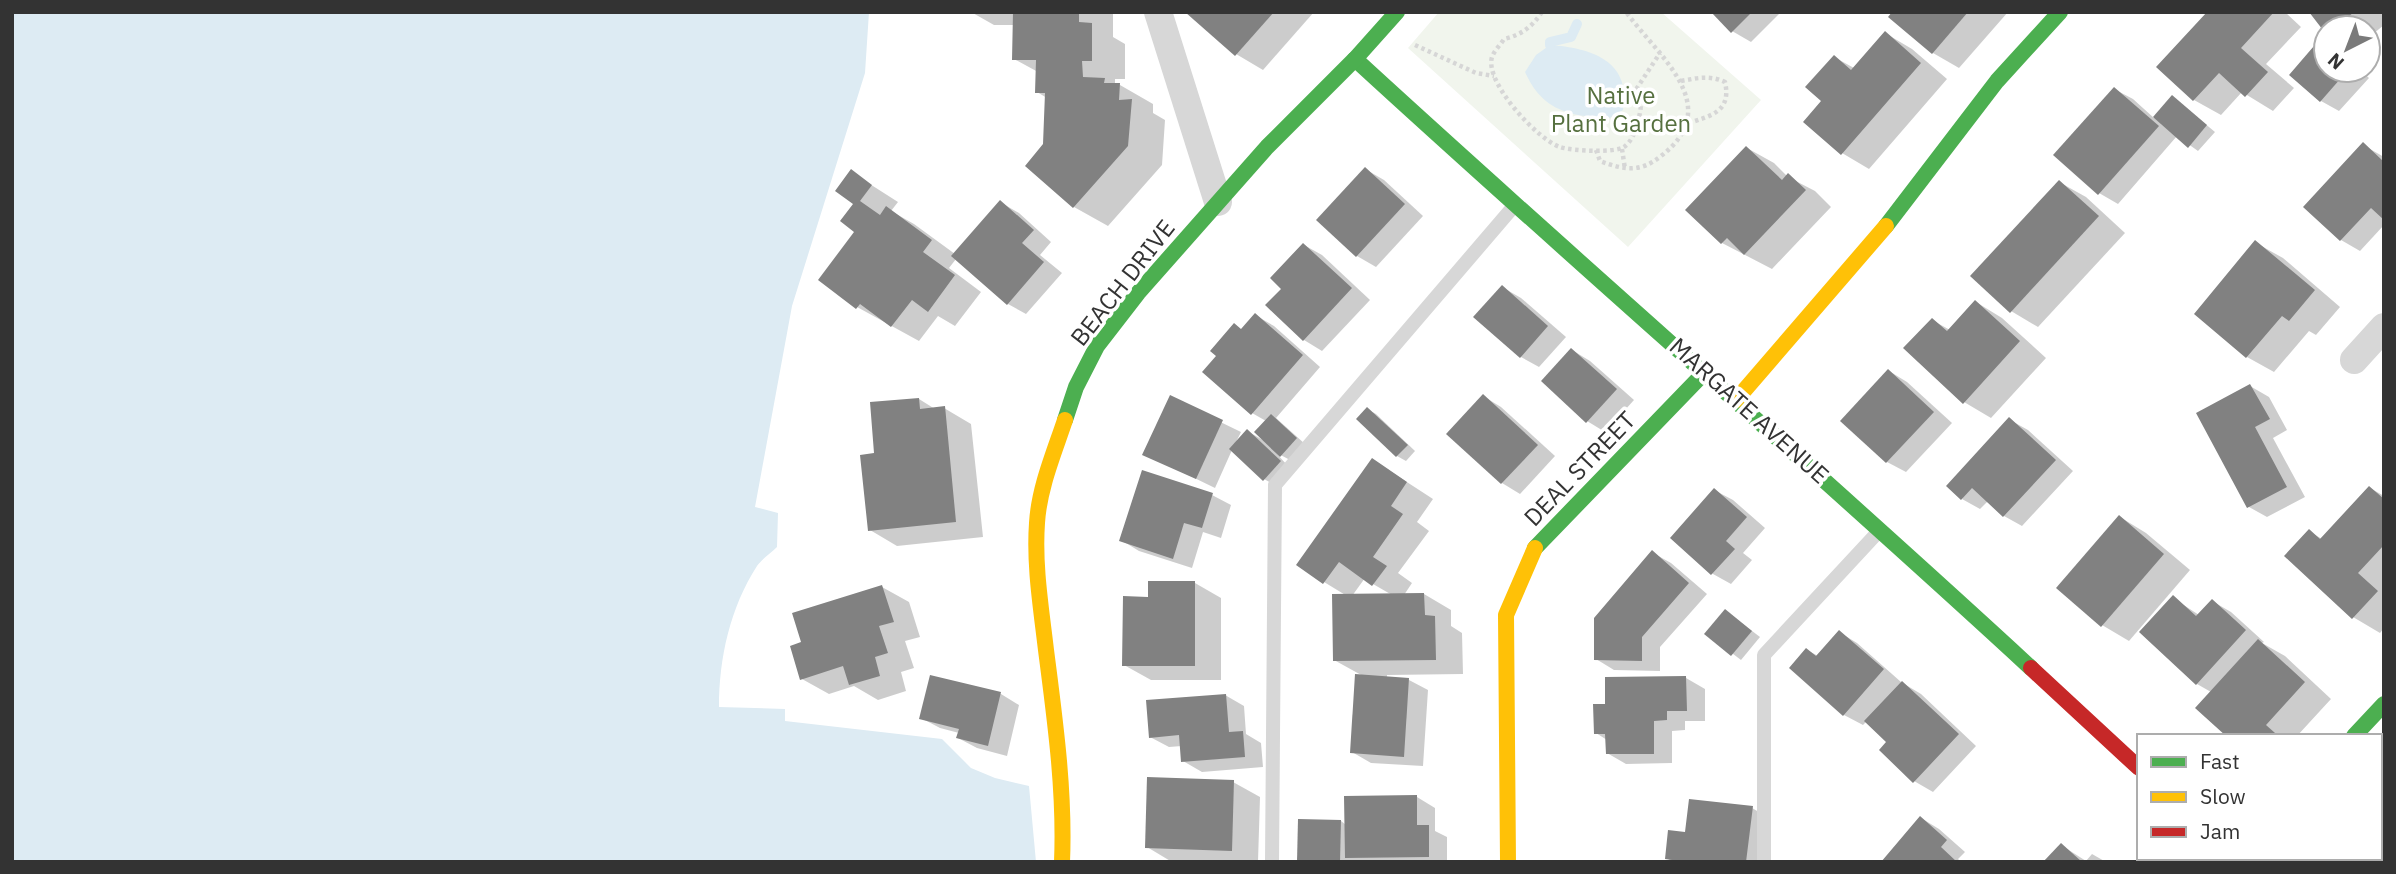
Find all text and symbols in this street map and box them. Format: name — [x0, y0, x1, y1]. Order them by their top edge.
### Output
north arrow — [2312, 14, 2382, 84]
text: N — [2322, 48, 2349, 75]
park label: Native Plant Garden — [1551, 79, 1691, 139]
street label: BEACH DRIVE — [1063, 213, 1182, 352]
street label: MARGATE AVENUE — [1663, 330, 1836, 490]
street label: DEAL STREET — [1517, 404, 1642, 533]
legend — [2137, 734, 2382, 860]
text: Fast — [2200, 747, 2240, 775]
text: Slow — [2200, 782, 2246, 810]
text: Jam — [2200, 817, 2240, 845]

